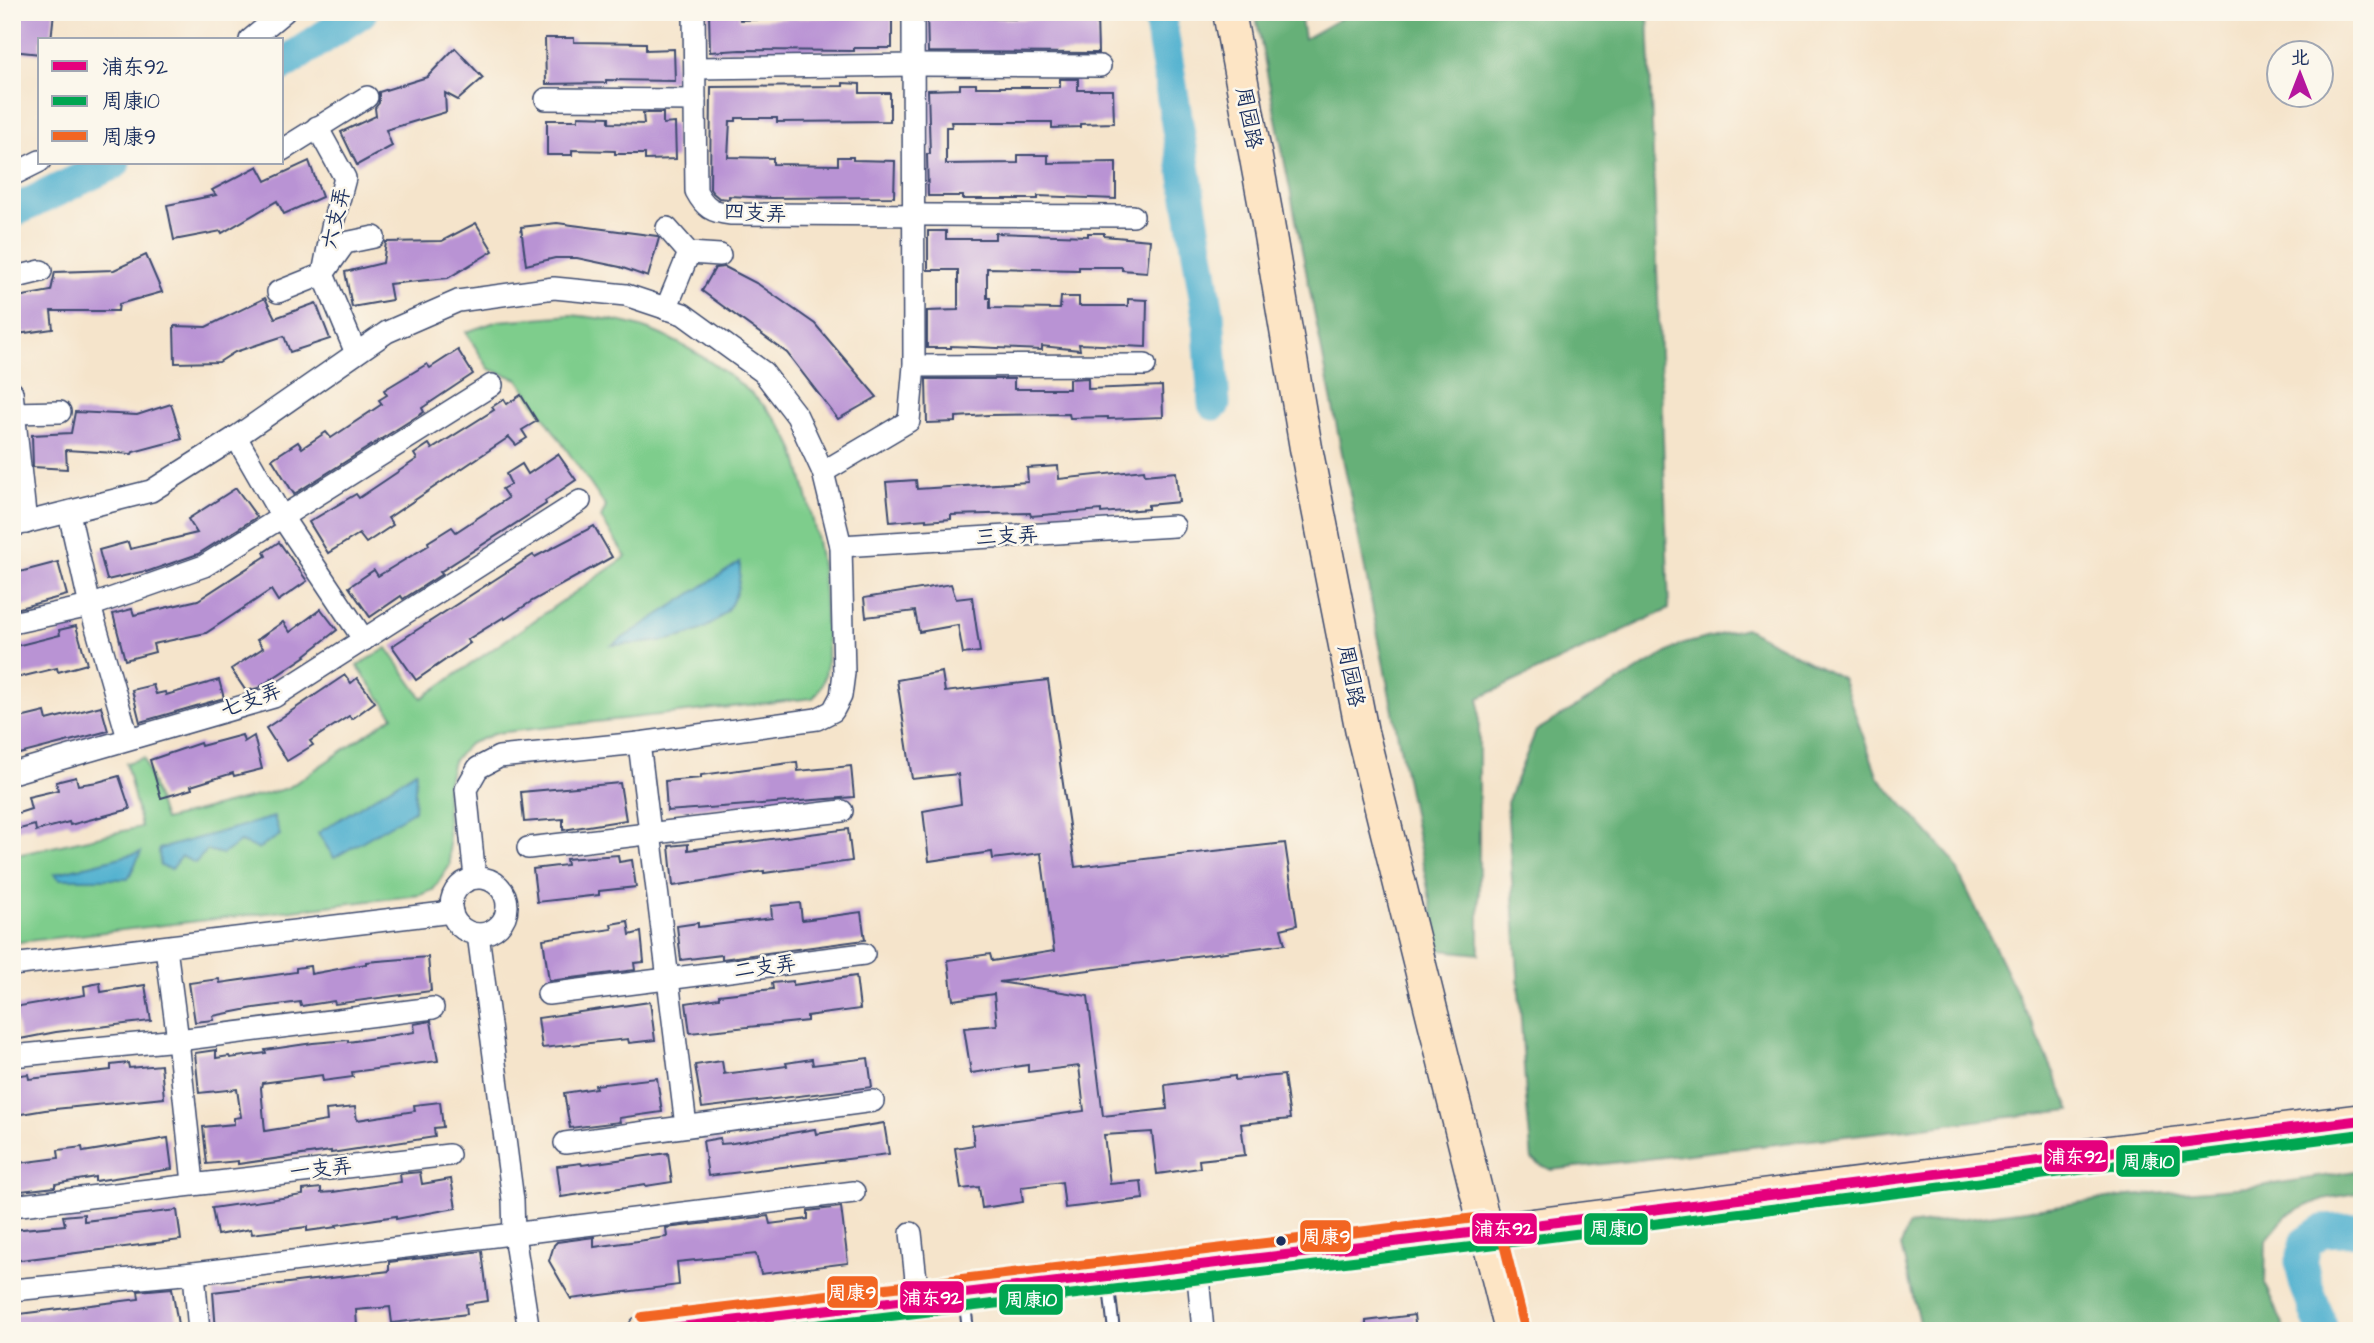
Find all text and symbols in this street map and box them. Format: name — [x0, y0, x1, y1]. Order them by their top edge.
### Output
legend — [38, 38, 284, 164]
north arrow — [2266, 38, 2336, 108]
text: 北 — [2290, 45, 2310, 72]
text: 浦东92 — [102, 53, 168, 82]
street label: 周园路 — [1229, 84, 1269, 152]
text: 周康10 — [102, 87, 160, 116]
text: 周康9 — [102, 123, 156, 152]
street label: 六支弄 — [315, 184, 357, 252]
street label: 四支弄 — [723, 197, 787, 229]
street label: 三支弄 — [975, 520, 1039, 552]
street label: 周园路 — [1331, 642, 1371, 710]
street label: 七支弄 — [216, 676, 286, 724]
street label: 二支弄 — [732, 948, 798, 986]
line badge: 浦东92 — [2043, 1139, 2109, 1173]
text: 浦东92 — [2046, 1144, 2106, 1171]
line badge: 周康10 — [2115, 1144, 2181, 1178]
text: 周康10 — [2122, 1149, 2174, 1176]
street label: 一支弄 — [288, 1151, 354, 1187]
line badge: 浦东92 — [1471, 1212, 1538, 1245]
line badge: 周康10 — [1583, 1212, 1649, 1246]
text: 浦东92 — [1474, 1216, 1534, 1243]
text: 周康10 — [1590, 1216, 1642, 1243]
line badge: 周康9 — [1299, 1219, 1352, 1253]
text: 周康9 — [1302, 1224, 1351, 1251]
unlabelled marker — [1274, 1234, 1288, 1248]
line badge: 周康9 — [826, 1275, 879, 1309]
text: 周康9 — [828, 1280, 877, 1307]
line badge: 浦东92 — [899, 1280, 965, 1314]
line badge: 周康10 — [998, 1283, 1064, 1316]
text: 浦东92 — [902, 1285, 962, 1312]
text: 周康10 — [1005, 1287, 1057, 1314]

